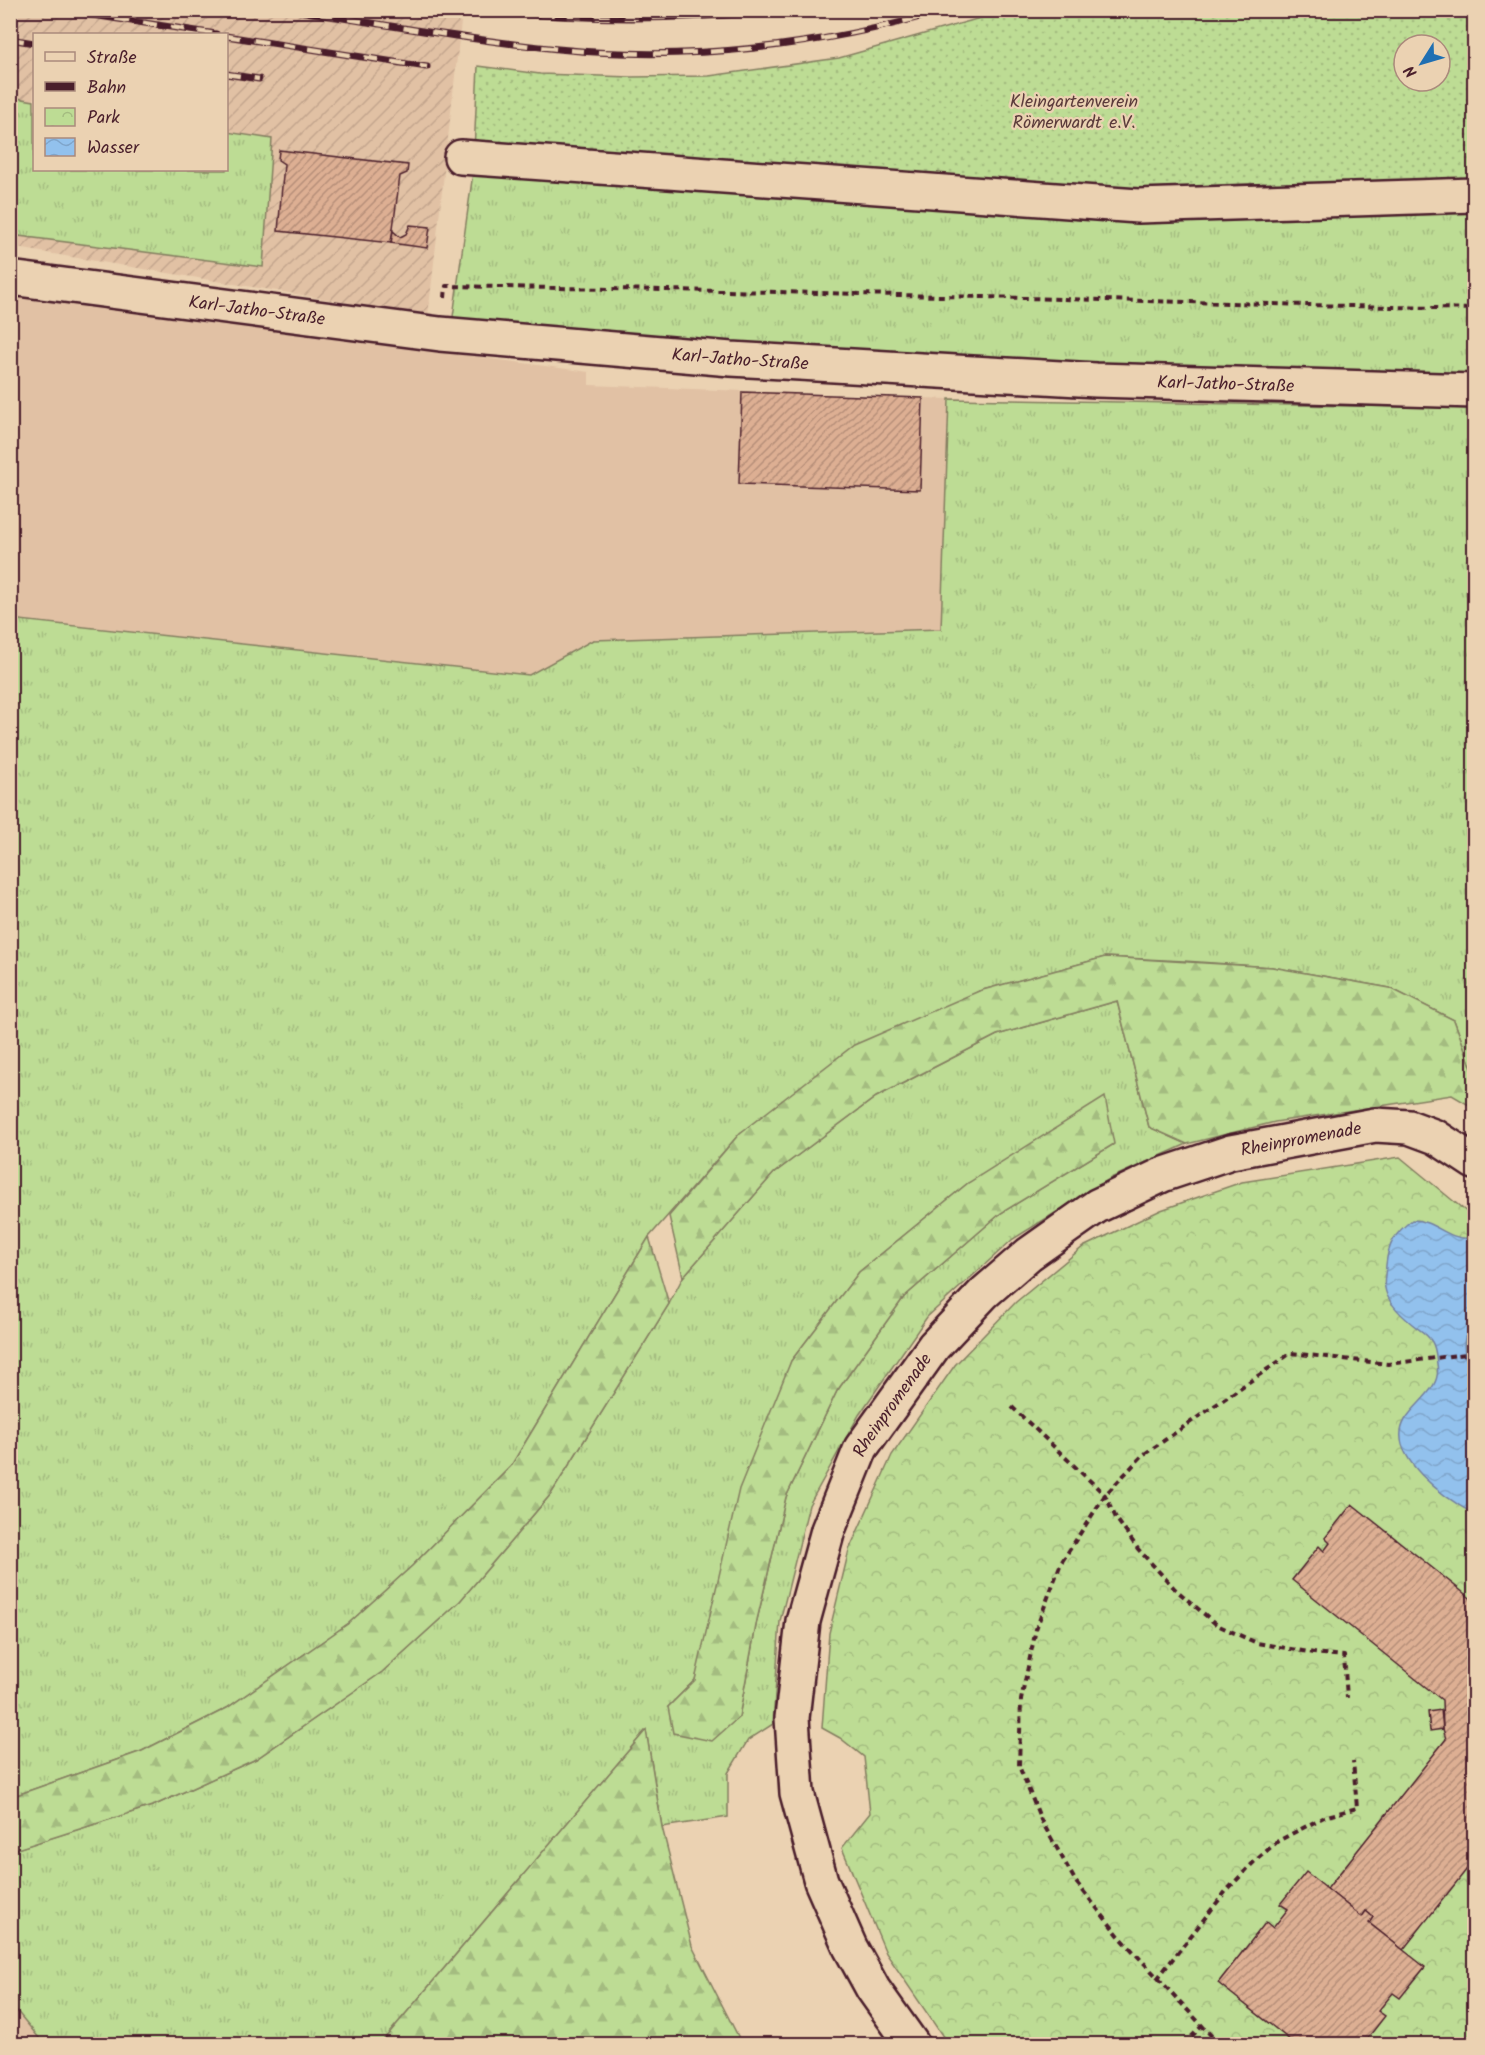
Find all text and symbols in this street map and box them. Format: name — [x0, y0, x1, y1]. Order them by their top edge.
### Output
legend — [33, 33, 228, 171]
north arrow — [1392, 33, 1452, 93]
text: Straße — [87, 44, 137, 73]
text: N — [1398, 60, 1424, 83]
text: Bahn — [87, 74, 126, 103]
park label: Kleingartenverein Römerwardt e.V. — [1010, 88, 1138, 138]
text: Park — [87, 104, 120, 133]
text: Wasser — [87, 134, 140, 163]
street label: Karl-Jatho-Straße — [187, 288, 327, 335]
street label: Karl-Jatho-Straße — [671, 341, 810, 379]
street label: Karl-Jatho-Straße — [1157, 369, 1295, 402]
street label: Rheinpromenade — [1238, 1115, 1364, 1166]
street label: Rheinpromenade — [846, 1348, 940, 1462]

